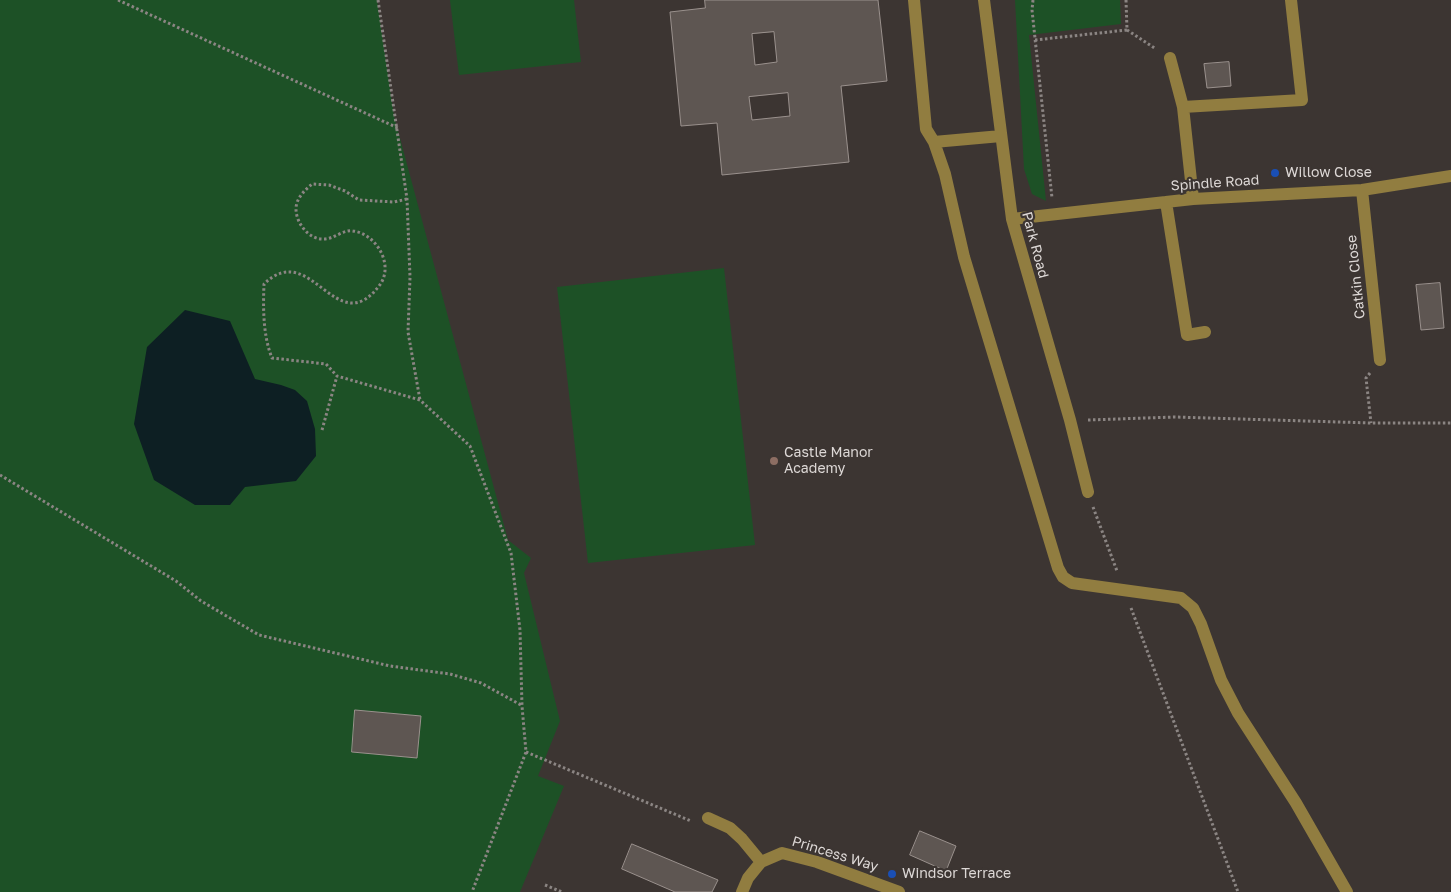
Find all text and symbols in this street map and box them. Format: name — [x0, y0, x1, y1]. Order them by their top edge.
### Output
place label: Willow Close — [1285, 165, 1372, 181]
marker: Willow Close — [1269, 167, 1281, 179]
street label: Spindle Road — [1170, 172, 1260, 194]
street label: Park Road — [1018, 210, 1052, 280]
street label: Catkin Close — [1343, 234, 1369, 320]
place label: Castle Manor Academy — [784, 445, 873, 478]
marker: Castle Manor Academy — [768, 455, 780, 467]
street label: Princess Way — [790, 833, 880, 875]
place label: Windsor Terrace — [902, 866, 1011, 882]
marker: Windsor Terrace — [886, 868, 898, 880]

